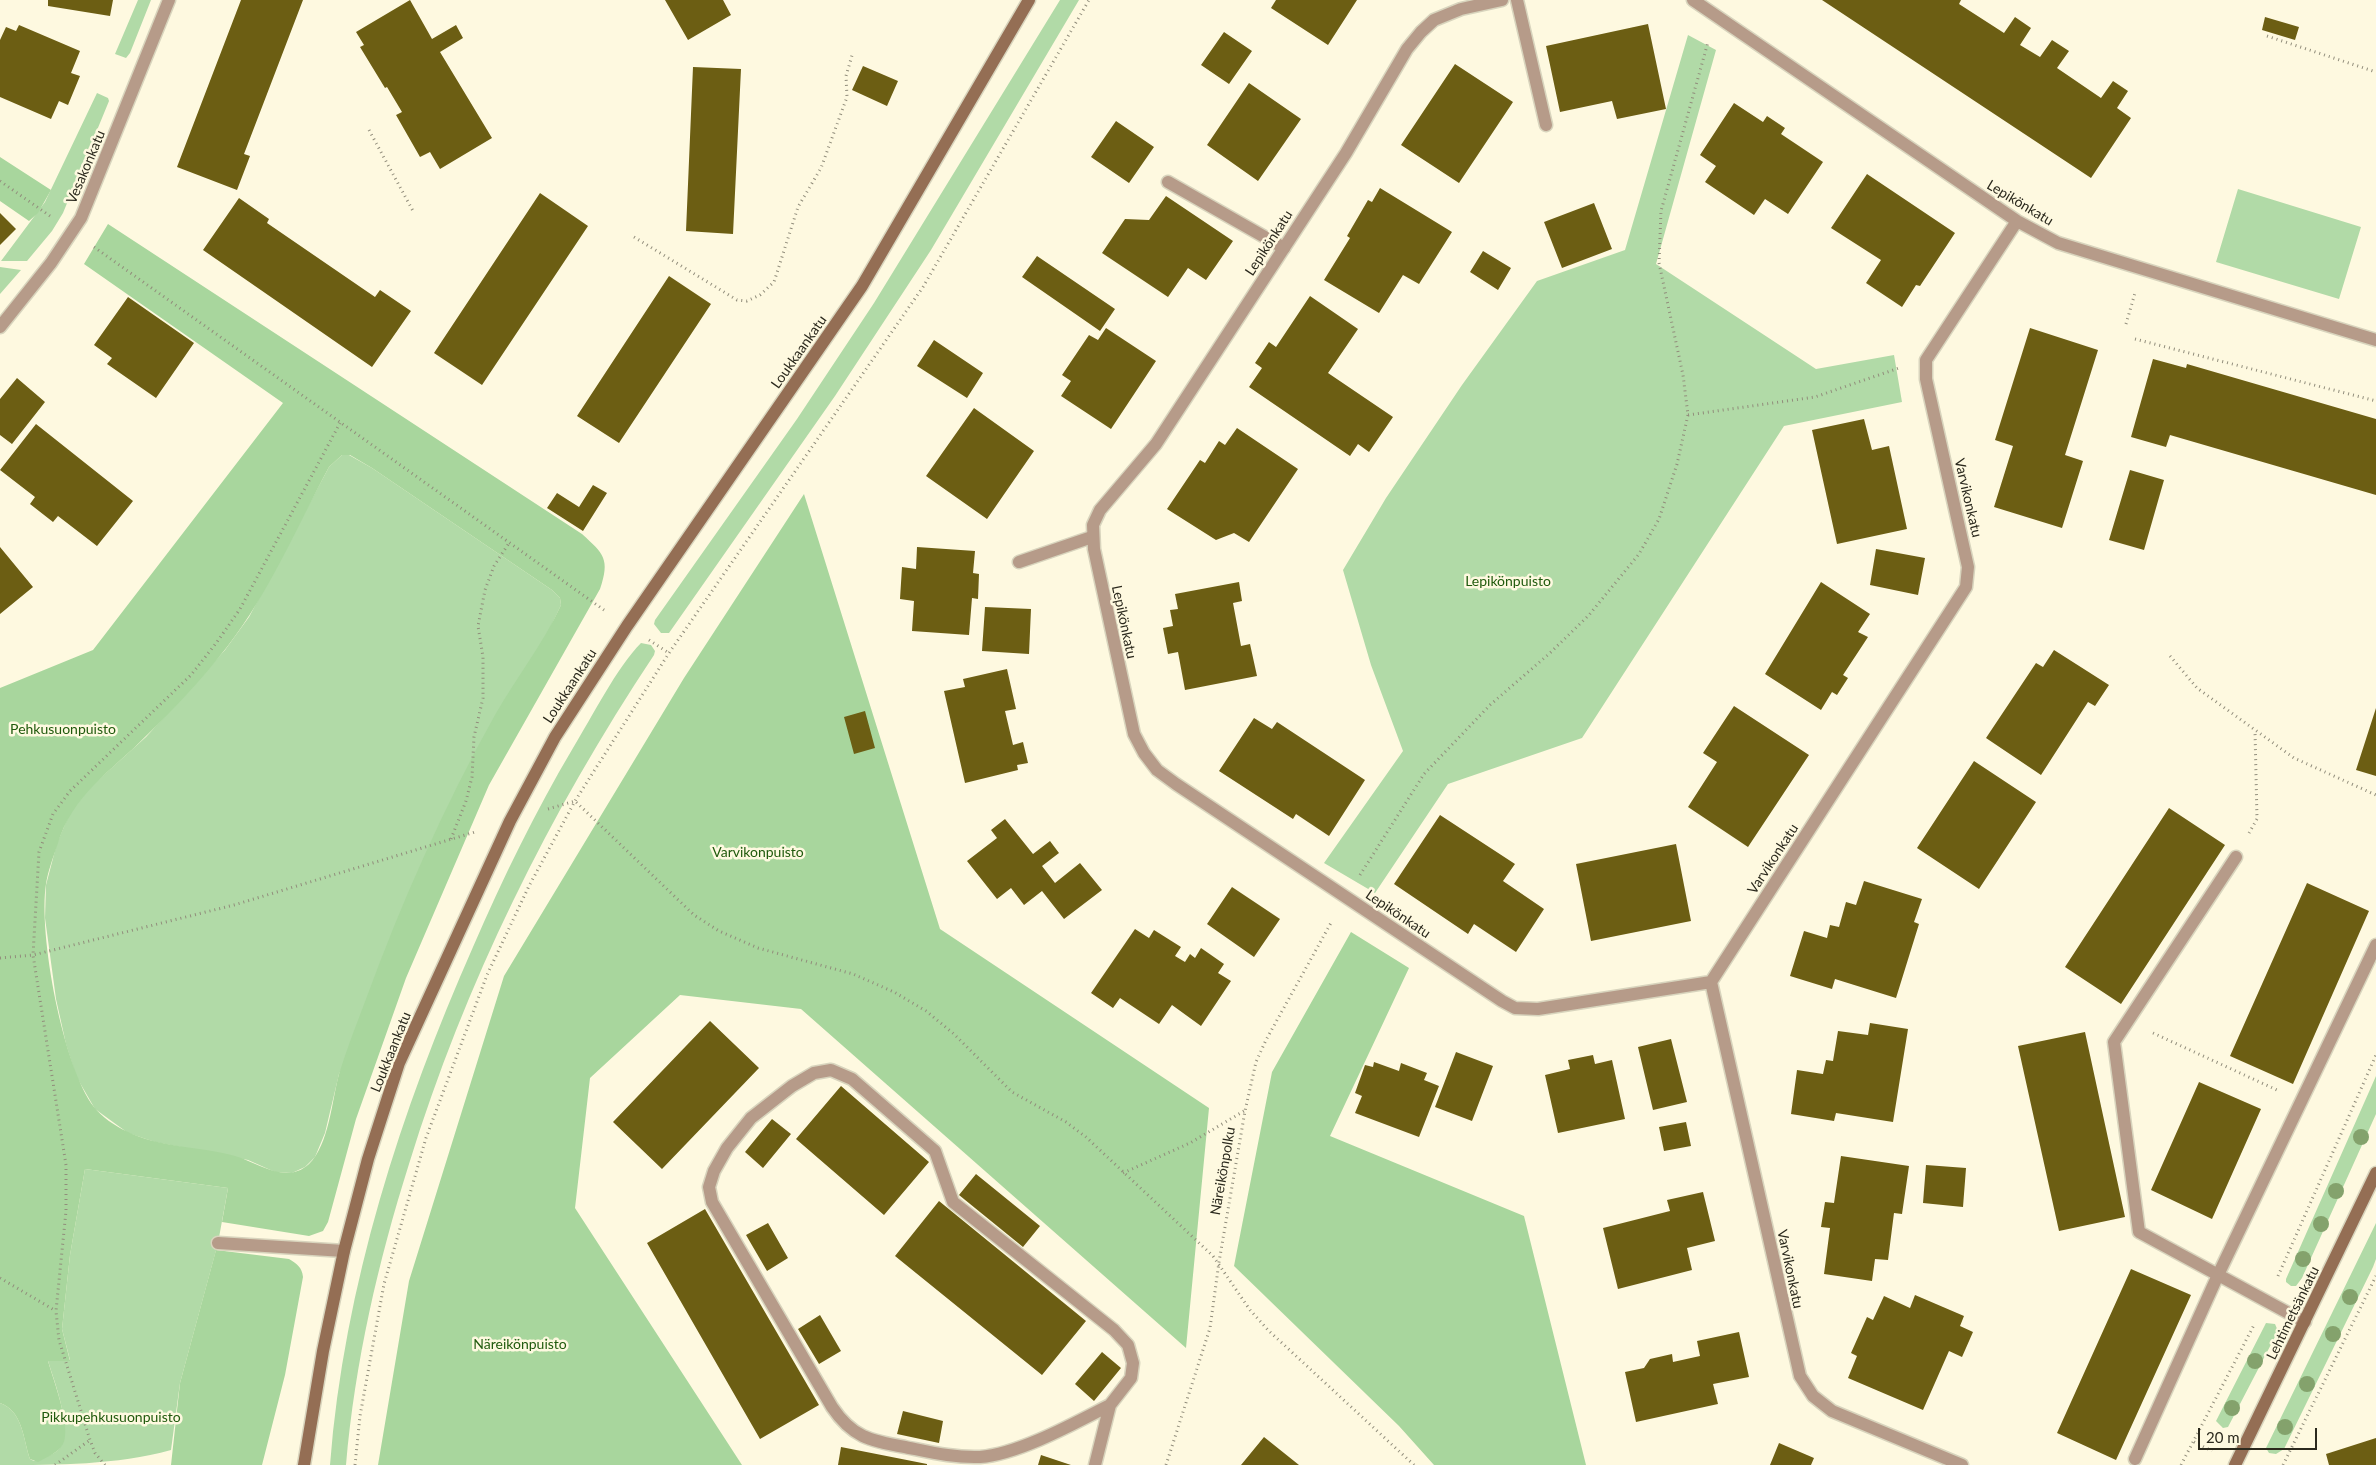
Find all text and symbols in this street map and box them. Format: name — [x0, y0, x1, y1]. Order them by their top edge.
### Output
street label: Vesakonkatu — [63, 128, 109, 206]
street label: Lepikönkatu — [1984, 177, 2056, 229]
street label: Lepikönkatu — [1242, 207, 1296, 279]
street label: Loukkaankatu — [768, 312, 830, 392]
street label: Varvikonkatu — [1951, 457, 1985, 539]
park label: Lepikönpuisto — [1465, 573, 1551, 589]
street label: Lepikönkatu — [1108, 584, 1140, 660]
street label: Loukkaankatu — [540, 646, 600, 726]
park label: Pehkusuonpuisto — [10, 721, 116, 737]
street label: Varvikonkatu — [1744, 821, 1802, 897]
park label: Varvikonpuisto — [712, 844, 804, 860]
street label: Lepikönkatu — [1362, 886, 1434, 942]
street label: Loukkaankatu — [367, 1009, 415, 1095]
street label: Näreikönpolku — [1207, 1125, 1239, 1217]
street label: Varvikonkatu — [1773, 1228, 1807, 1310]
street label: Lehtimetsänkatu — [2263, 1264, 2323, 1362]
park label: Näreikönpuisto — [473, 1336, 567, 1352]
park label: Pikkupehkusuonpuisto — [41, 1409, 181, 1425]
scale bar — [2201, 1418, 2320, 1450]
text: 20 m — [2206, 1428, 2240, 1446]

